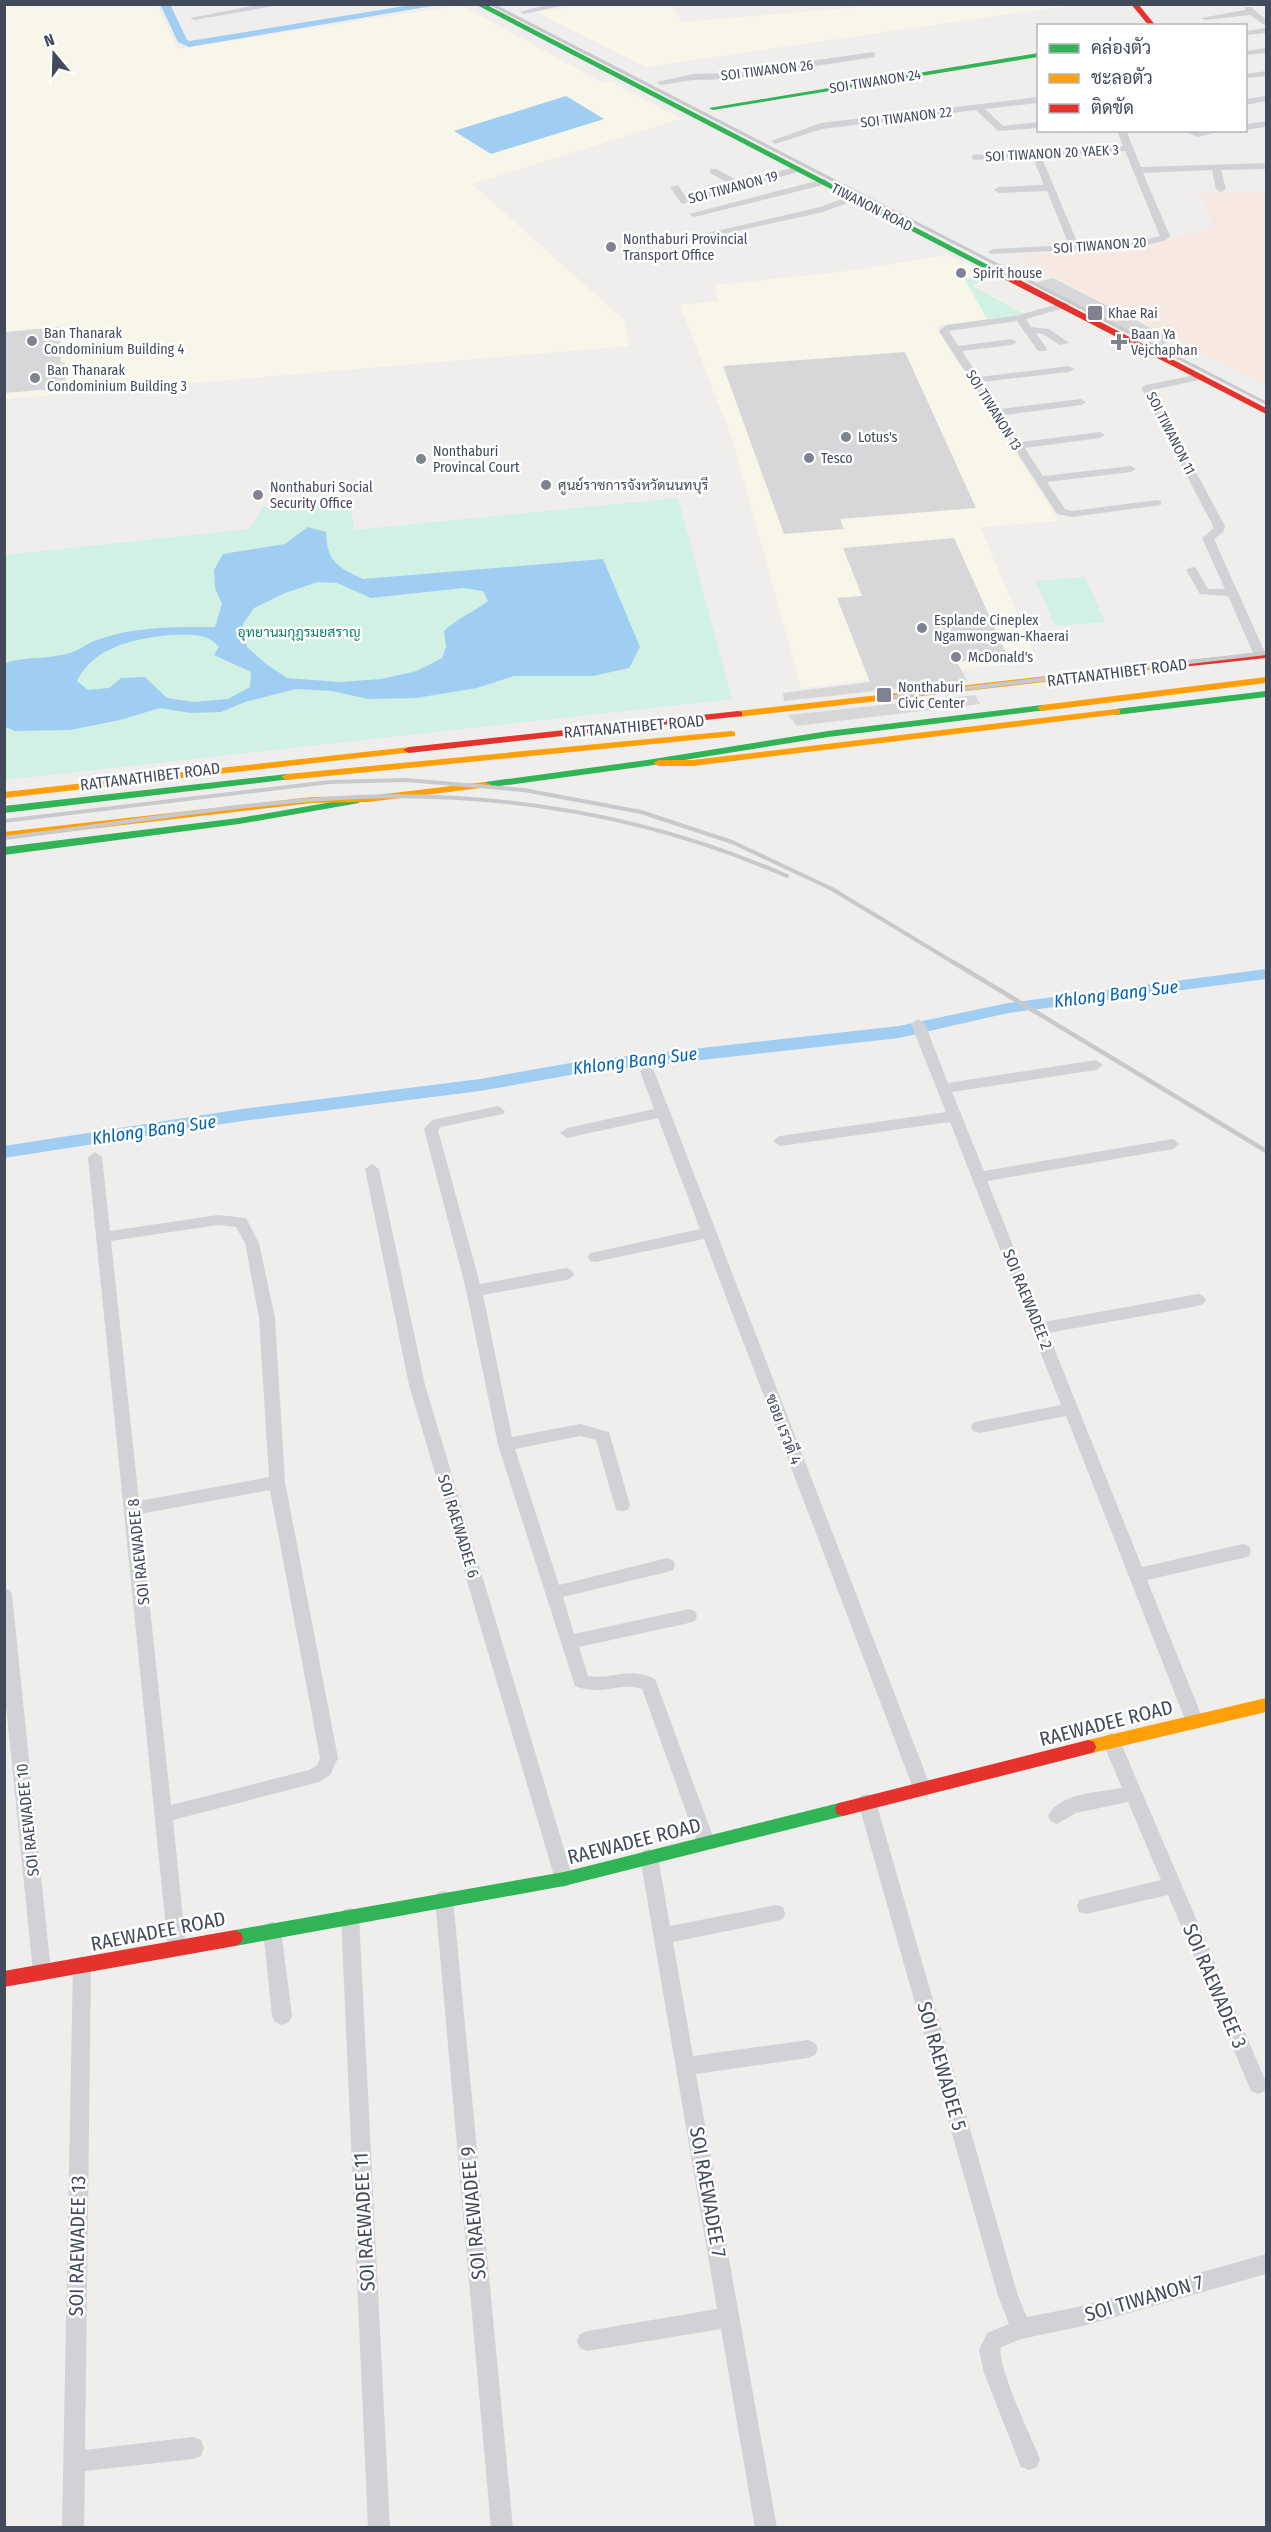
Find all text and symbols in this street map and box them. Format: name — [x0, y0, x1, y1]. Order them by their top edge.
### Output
north arrow — [24, 24, 84, 84]
legend — [1037, 24, 1247, 132]
text: N — [42, 30, 57, 51]
text: คล่องตัว — [1091, 36, 1151, 59]
street label: SOI TIWANON 26 — [720, 56, 814, 85]
street label: SOI TIWANON 24 — [828, 66, 922, 97]
text: ชะลอตัว — [1091, 67, 1153, 89]
text: ติดขัด — [1091, 97, 1134, 119]
street label: SOI TIWANON 22 — [859, 103, 953, 132]
street label: SOI TIWANON 20 YAEK 3 — [985, 142, 1119, 165]
street label: SOI TIWANON 19 — [686, 167, 780, 208]
street label: TIWANON ROAD — [828, 180, 915, 235]
place label: Nonthaburi Provincial Transport Office — [623, 231, 748, 264]
street label: SOI TIWANON 20 — [1053, 234, 1147, 257]
marker: Nonthaburi Provincial Transport Office — [604, 240, 618, 254]
place label: Spirit house — [973, 265, 1042, 282]
marker: Spirit house — [954, 266, 968, 280]
marker: Khae Rai — [1086, 304, 1104, 322]
place label: Khae Rai — [1108, 305, 1158, 322]
place label: Ban Thanarak Condominium Building 4 — [44, 325, 184, 358]
place label: Baan Ya Vejchaphan — [1131, 326, 1198, 359]
marker: Ban Thanarak Condominium Building 4 — [25, 334, 39, 348]
marker: Baan Ya Vejchaphan — [1112, 335, 1126, 349]
place label: Ban Thanarak Condominium Building 3 — [47, 362, 187, 395]
street label: SOI TIWANON 13 — [962, 367, 1025, 454]
marker: Ban Thanarak Condominium Building 3 — [28, 371, 42, 385]
street label: SOI TIWANON 11 — [1142, 389, 1199, 477]
place label: Lotus's — [858, 429, 898, 446]
marker: Lotus's — [839, 430, 853, 444]
place label: Nonthaburi Provincal Court — [433, 443, 520, 476]
place label: Tesco — [821, 450, 853, 467]
marker: Tesco — [802, 451, 816, 465]
marker: Nonthaburi Provincal Court — [414, 452, 428, 466]
place label: ศูนย์ราชการจังหวัดนนทบุรี — [558, 476, 709, 495]
marker: ศูนย์ราชการจังหวัดนนทบุรี — [539, 478, 553, 492]
place label: Nonthaburi Social Security Office — [270, 479, 373, 512]
marker: Nonthaburi Social Security Office — [251, 488, 265, 502]
place label: Esplande Cineplex Ngamwongwan-Khaerai — [934, 612, 1069, 645]
marker: Esplande Cineplex Ngamwongwan-Khaerai — [915, 621, 929, 635]
park label: อุทยานมกุฎรมยสราญ — [237, 624, 361, 642]
place label: McDonald's — [968, 649, 1033, 666]
marker: McDonald's — [949, 650, 963, 664]
street label: RATTANATHIBET ROAD — [1046, 654, 1188, 691]
place label: Nonthaburi Civic Center — [898, 679, 965, 712]
marker: Nonthaburi Civic Center — [875, 686, 893, 704]
street label: RATTANATHIBET ROAD — [563, 711, 705, 742]
street label: RATTANATHIBET ROAD — [79, 758, 221, 795]
water label: Khlong Bang Sue — [1053, 975, 1180, 1013]
water label: Khlong Bang Sue — [572, 1042, 699, 1080]
water label: Khlong Bang Sue — [91, 1110, 218, 1150]
street label: SOI RAEWADEE 2 — [999, 1246, 1056, 1352]
street label: ซอย เรวดี 4 — [761, 1390, 808, 1467]
street label: SOI RAEWADEE 6 — [434, 1472, 483, 1580]
street label: SOI RAEWADEE 8 — [123, 1498, 154, 1606]
street label: RAEWADEE ROAD — [1037, 1695, 1175, 1751]
street label: SOI RAEWADEE 10 — [12, 1762, 43, 1877]
street label: RAEWADEE ROAD — [565, 1813, 703, 1869]
street label: RAEWADEE ROAD — [89, 1906, 227, 1956]
street label: SOI RAEWADEE 3 — [1178, 1920, 1252, 2052]
street label: SOI RAEWADEE 5 — [912, 1999, 972, 2133]
street label: SOI RAEWADEE 7 — [685, 2125, 731, 2259]
street label: SOI RAEWADEE 9 — [455, 2145, 491, 2281]
street label: SOI RAEWADEE 11 — [348, 2152, 380, 2292]
street label: SOI RAEWADEE 13 — [64, 2175, 90, 2317]
street label: SOI TIWANON 7 — [1082, 2270, 1206, 2326]

